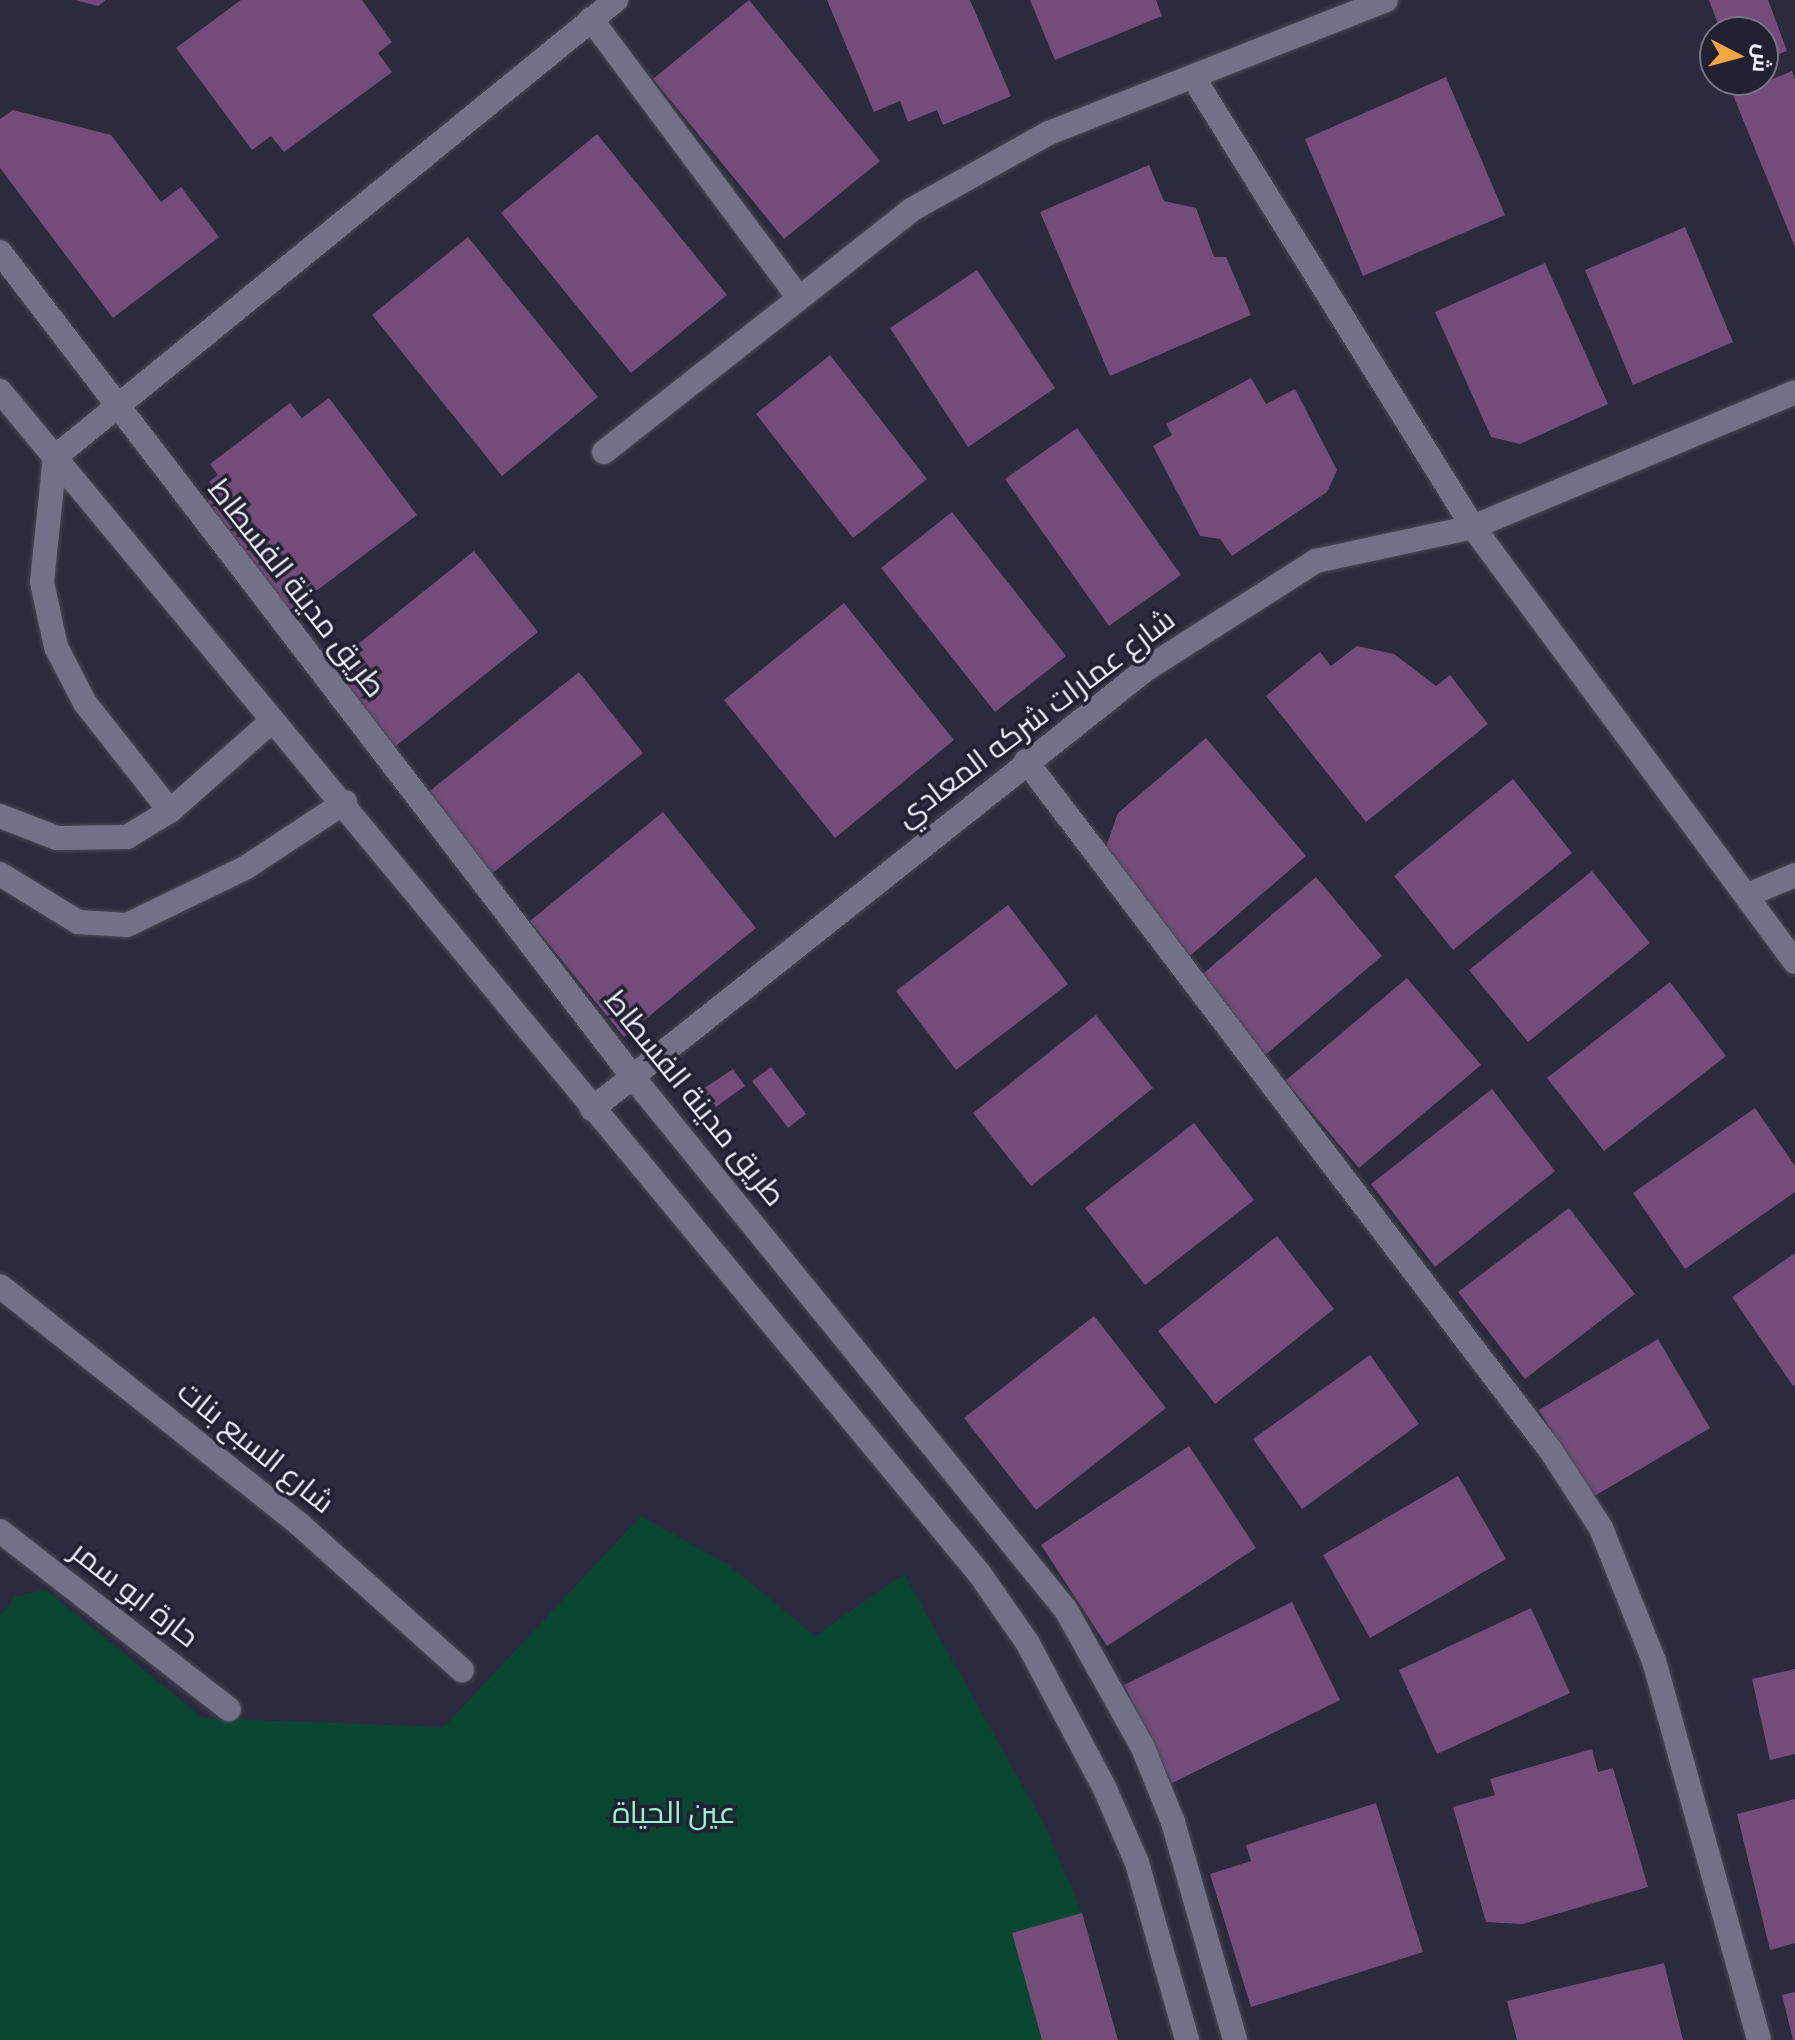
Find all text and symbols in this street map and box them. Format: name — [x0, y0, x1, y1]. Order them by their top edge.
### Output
north arrow — [1699, 16, 1779, 96]
text: ش — [1746, 43, 1776, 74]
street label: طريق مدينة الفسطاط — [200, 473, 392, 705]
street label: شارع عمارات شركه المعادي — [890, 602, 1182, 836]
street label: طريق مدينة الفسطاط — [596, 984, 792, 1214]
street label: شارع السبع بنات — [170, 1374, 340, 1522]
street label: حارة ابو سمر — [63, 1534, 205, 1656]
park label: عين الحياة — [612, 1796, 736, 1832]

